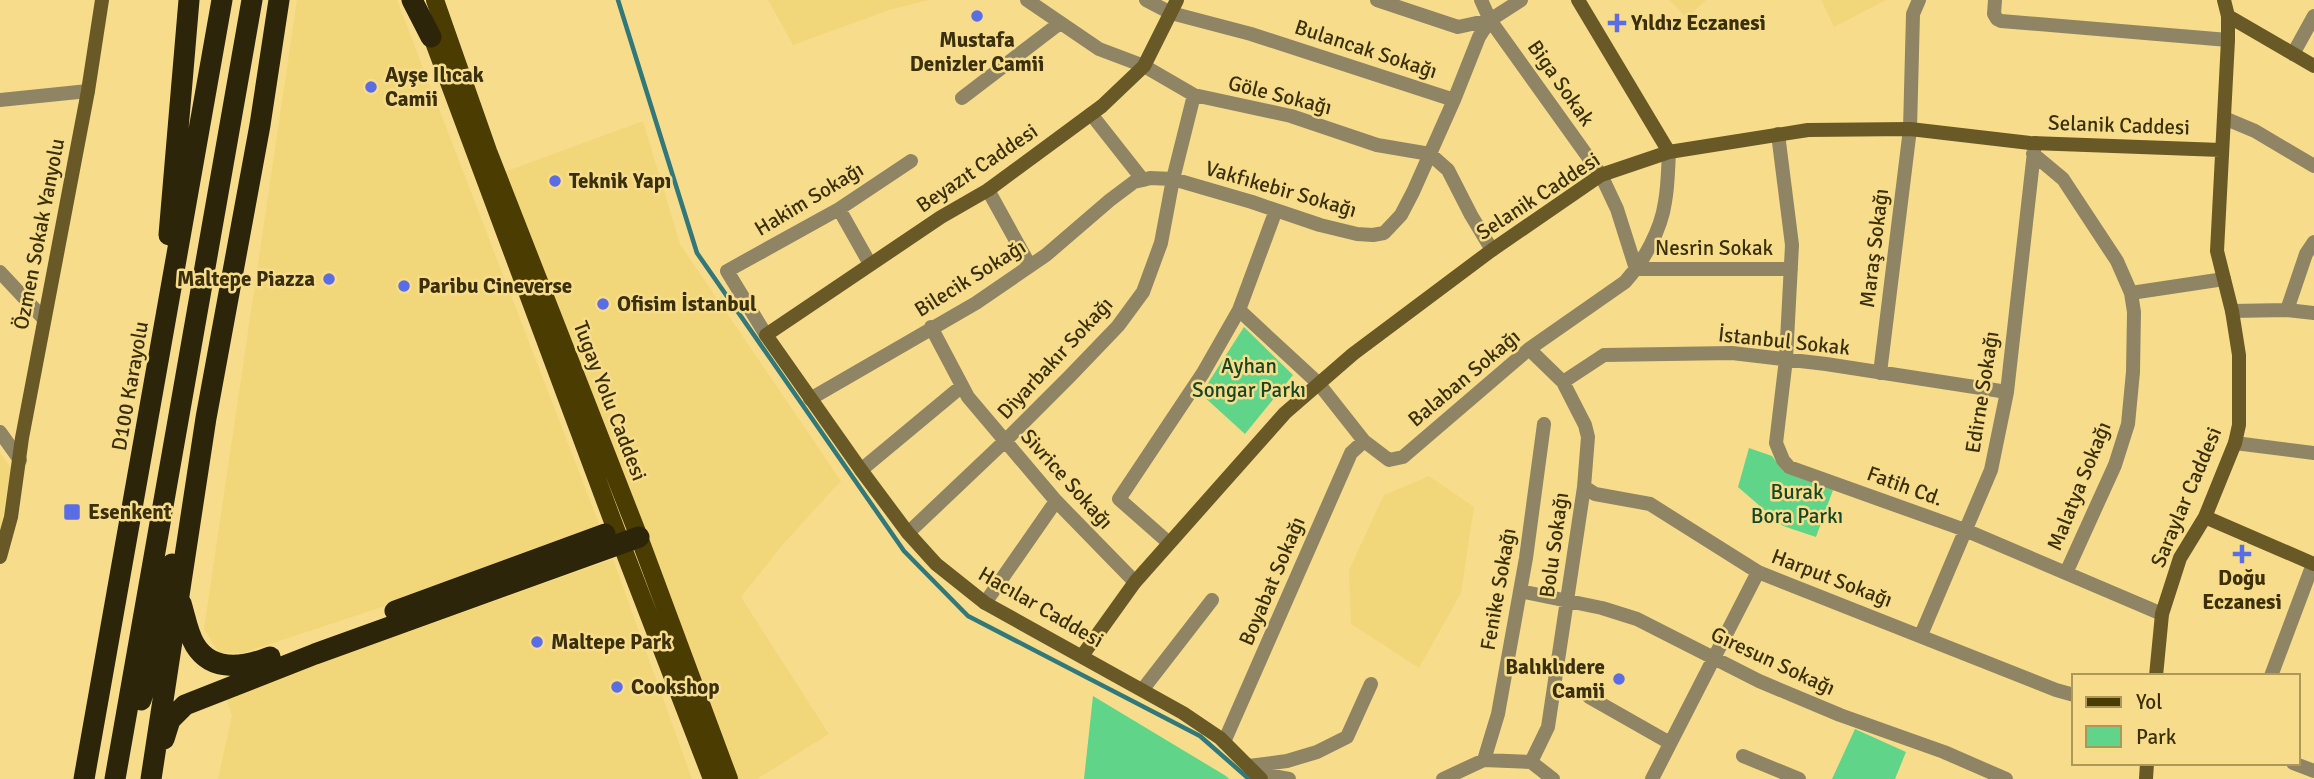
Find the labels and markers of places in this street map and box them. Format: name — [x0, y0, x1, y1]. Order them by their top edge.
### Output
marker: Mustafa Denizler Camii — [969, 8, 985, 24]
place label: Yıldız Eczanesi — [1630, 10, 1766, 36]
marker: Yıldız Eczanesi — [1609, 15, 1625, 31]
place label: Mustafa Denizler Camii — [910, 27, 1044, 77]
place label: Ayşe Ilıcak Camii — [385, 62, 484, 112]
marker: Ayşe Ilıcak Camii — [363, 79, 379, 95]
place label: Teknik Yapı — [569, 168, 671, 194]
marker: Teknik Yapı — [547, 173, 563, 189]
place label: Maltepe Piazza — [177, 266, 315, 292]
marker: Maltepe Piazza — [321, 271, 337, 287]
place label: Paribu Cineverse — [418, 273, 572, 299]
marker: Paribu Cineverse — [396, 278, 412, 294]
place label: Ofisim İstanbul — [617, 291, 757, 317]
marker: Ofisim İstanbul — [595, 296, 611, 312]
place label: Esenkent — [88, 499, 172, 525]
marker: Esenkent — [62, 502, 82, 522]
marker: Doğu Eczanesi — [2234, 546, 2250, 562]
place label: Doğu Eczanesi — [2202, 565, 2282, 615]
place label: Maltepe Park — [551, 629, 672, 655]
marker: Maltepe Park — [529, 634, 545, 650]
place label: Balıklıdere Camii — [1505, 654, 1605, 704]
marker: Balıklıdere Camii — [1611, 671, 1627, 687]
place label: Cookshop — [631, 674, 720, 700]
marker: Cookshop — [609, 679, 625, 695]

